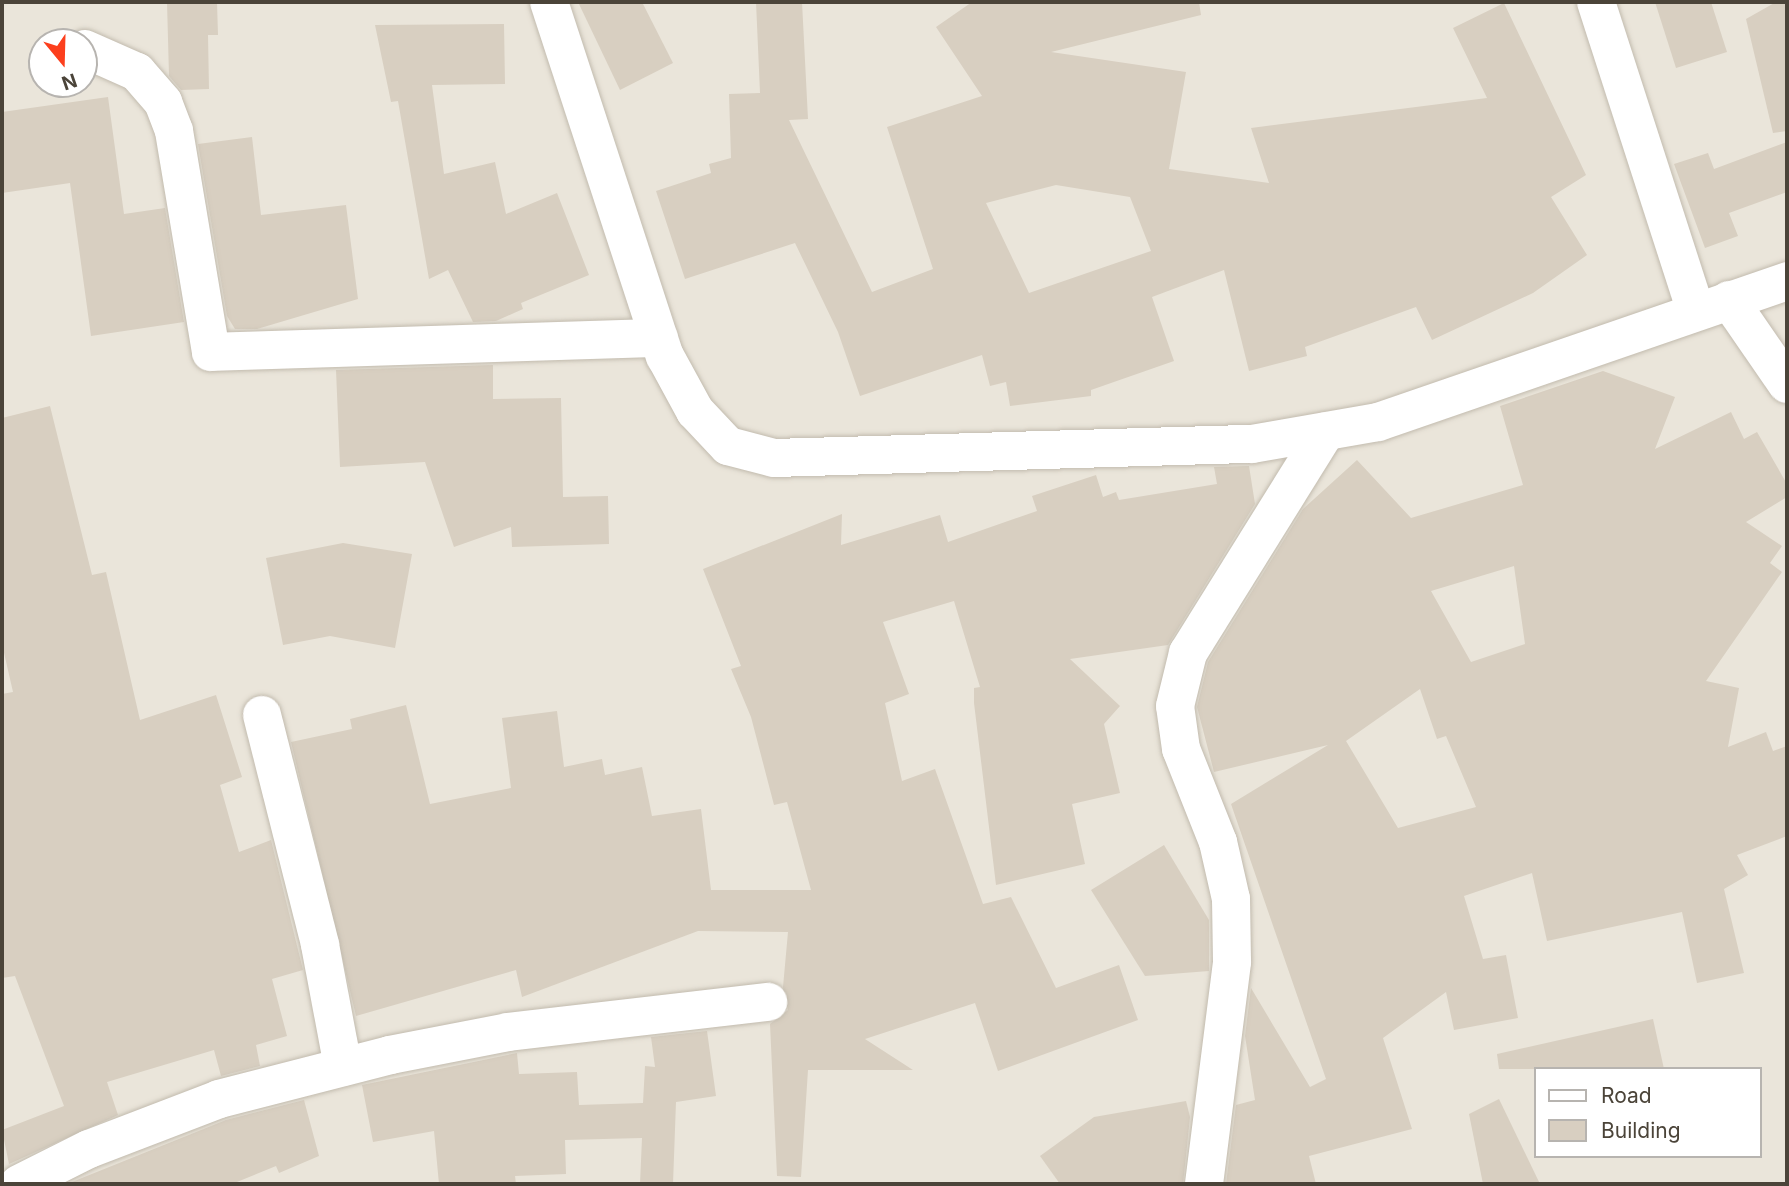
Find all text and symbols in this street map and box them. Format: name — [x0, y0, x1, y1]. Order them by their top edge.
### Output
north arrow — [28, 28, 98, 98]
text: N — [59, 68, 80, 95]
legend — [1534, 1067, 1761, 1158]
text: Road — [1601, 1083, 1652, 1108]
text: Building — [1601, 1118, 1681, 1143]

